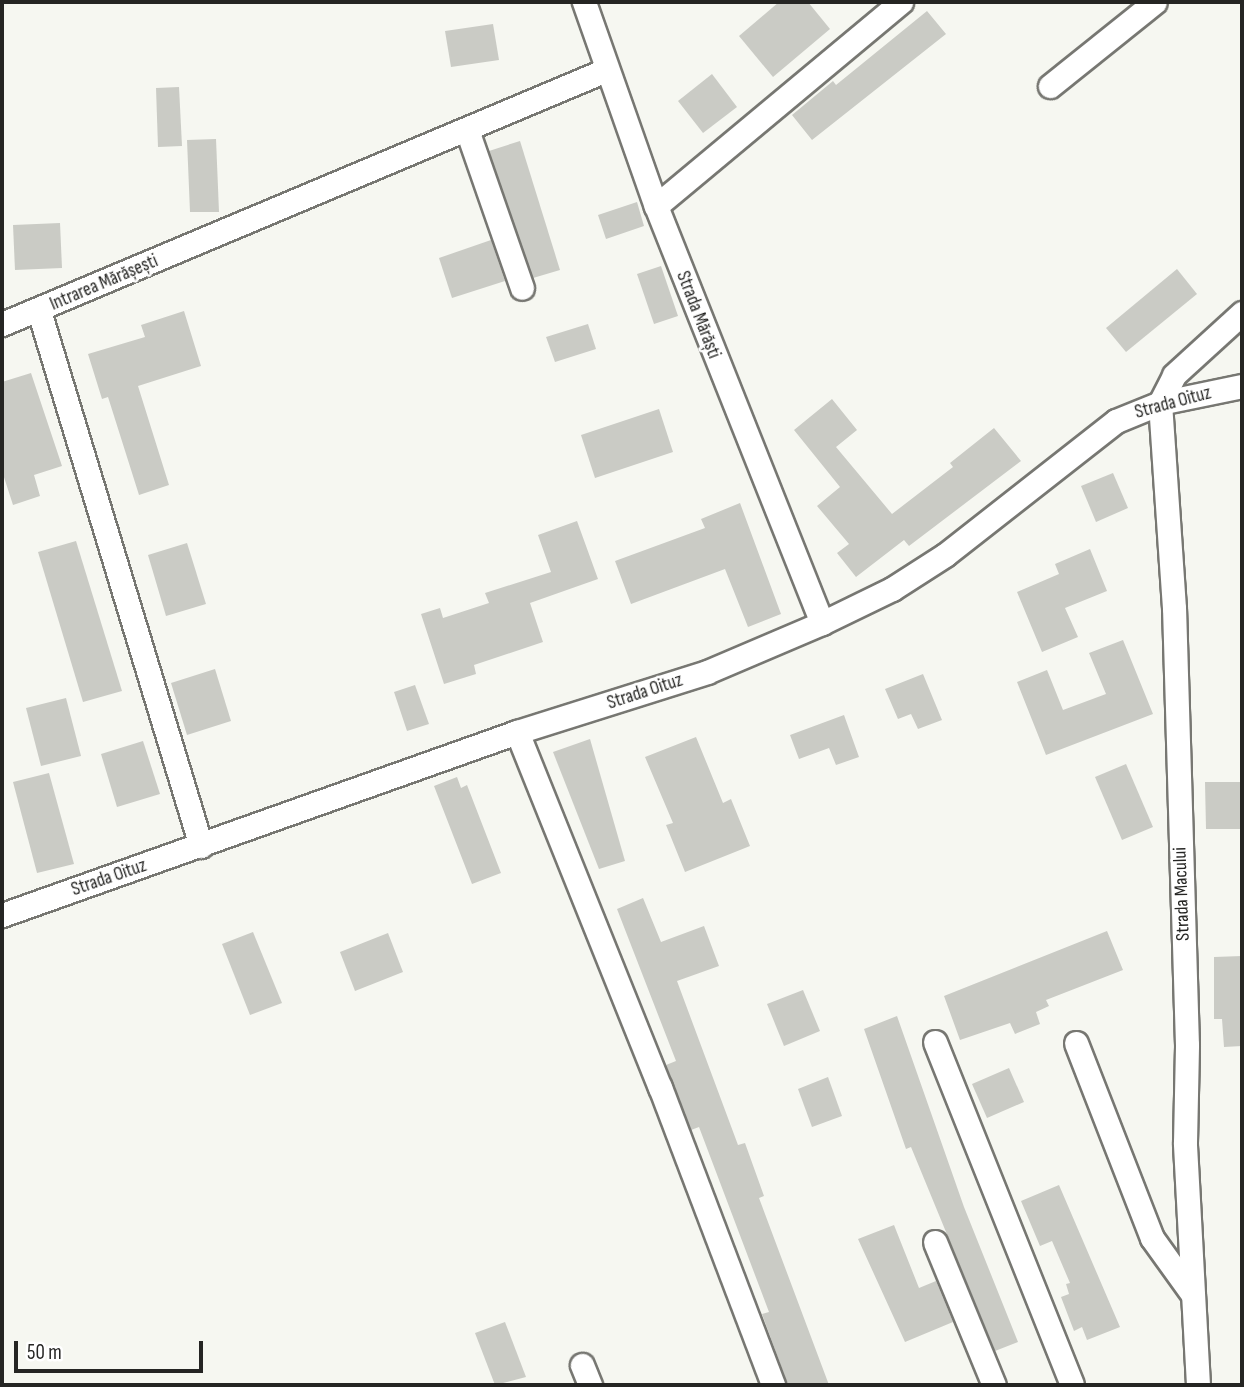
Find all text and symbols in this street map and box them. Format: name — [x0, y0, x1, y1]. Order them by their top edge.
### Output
street label: Intrarea Mărășești — [47, 250, 161, 316]
street label: Strada Mărăști — [671, 268, 725, 362]
street label: Strada Oituz — [1132, 382, 1214, 424]
street label: Strada Oituz — [604, 669, 686, 715]
street label: Strada Macului — [1169, 847, 1195, 941]
street label: Strada Oituz — [68, 855, 150, 901]
scale bar — [18, 1328, 206, 1372]
text: 50 m — [27, 1340, 62, 1365]

